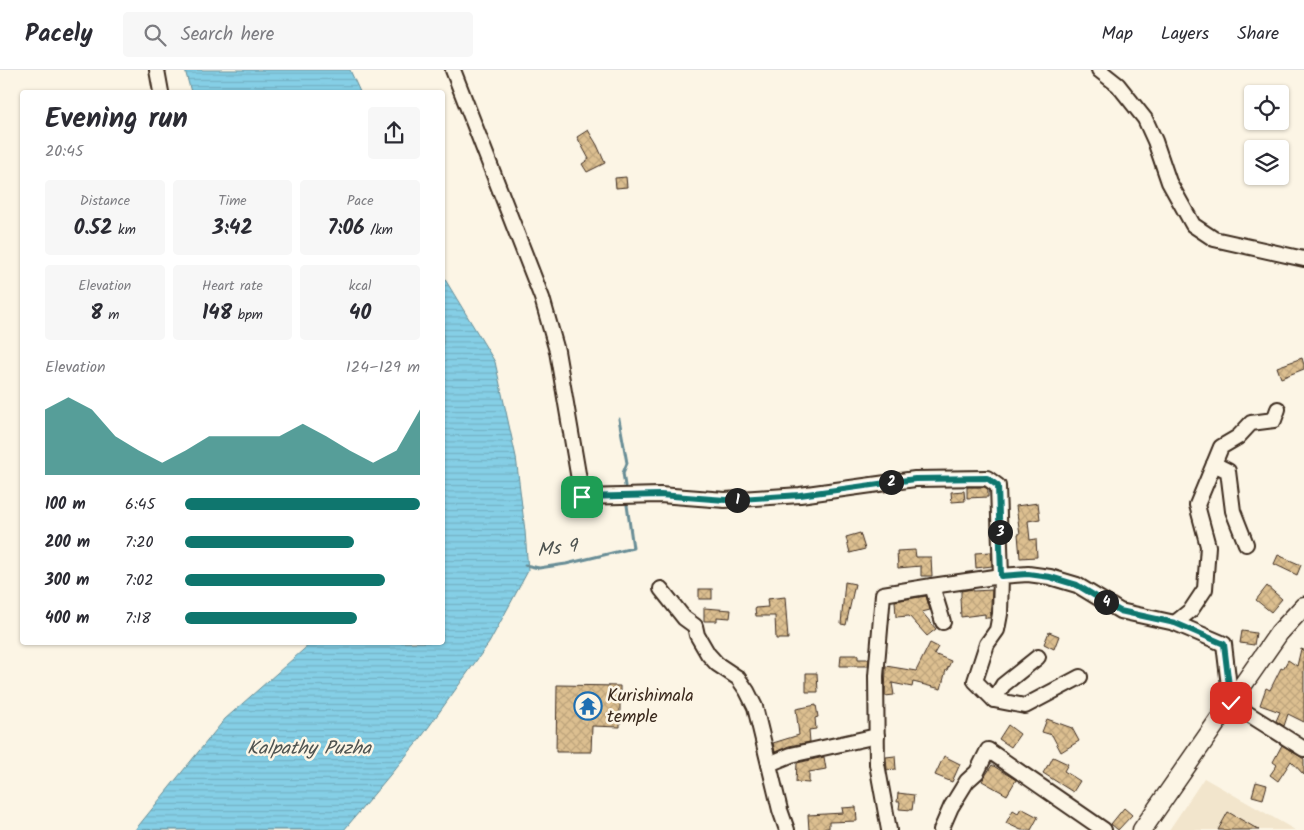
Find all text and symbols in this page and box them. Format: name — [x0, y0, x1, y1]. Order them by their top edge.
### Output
search box — [123, 12, 473, 57]
text: Pacely — [25, 15, 93, 54]
text: Search here — [181, 20, 274, 50]
text: Map — [1102, 20, 1133, 49]
text: Layers — [1161, 20, 1209, 49]
text: Share — [1237, 20, 1279, 49]
icon: search — [141, 21, 169, 49]
map controls — [1244, 85, 1289, 185]
button: locate — [1244, 85, 1289, 130]
text: Evening run — [45, 97, 188, 142]
button: share — [368, 107, 420, 159]
text: 20:45 — [45, 139, 84, 164]
button: layers — [1244, 140, 1289, 185]
text: Distance — [80, 190, 130, 212]
text: Time — [218, 190, 247, 212]
text: Pace — [347, 190, 374, 212]
text: 0.52 — [74, 212, 112, 245]
text: 3:42 — [212, 212, 253, 245]
text: 7:06 — [327, 212, 365, 245]
text: km — [112, 219, 136, 241]
text: /km — [365, 219, 393, 241]
text: Elevation — [78, 275, 131, 297]
text: Heart rate — [202, 275, 263, 297]
text: kcal — [349, 275, 372, 297]
text: 8 — [90, 297, 103, 330]
text: 148 — [202, 297, 232, 330]
text: 40 — [349, 297, 371, 330]
text: m — [103, 304, 119, 326]
text: bpm — [232, 304, 263, 326]
text: Elevation — [45, 355, 106, 380]
text: 124–129 m — [346, 355, 420, 380]
pin: 2 — [878, 470, 904, 494]
text: 2 — [887, 471, 896, 493]
pin — [561, 476, 603, 518]
icon: arrive — [568, 483, 596, 511]
pin: 1 — [724, 488, 750, 512]
text: 1 — [735, 489, 740, 511]
text: 100 m — [45, 492, 86, 517]
text: 6:45 — [125, 492, 155, 517]
pin: 3 — [988, 520, 1012, 544]
text: 3 — [997, 521, 1004, 543]
text: 200 m — [45, 530, 90, 555]
text: 7:20 — [125, 530, 154, 555]
water label: Ms 9 — [535, 531, 581, 566]
text: 300 m — [45, 568, 89, 593]
text: 7:02 — [125, 568, 154, 593]
pin: 4 — [1094, 590, 1118, 614]
text: 4 — [1103, 591, 1110, 613]
text: 400 m — [45, 606, 89, 631]
text: 7:18 — [125, 606, 151, 631]
place label: Kurishimala temple — [607, 682, 694, 732]
pin — [1210, 682, 1252, 724]
icon: check — [1217, 689, 1245, 717]
temple icon: Kurishimala temple — [573, 691, 603, 721]
water label: Kalpathy Puzha — [247, 734, 372, 764]

